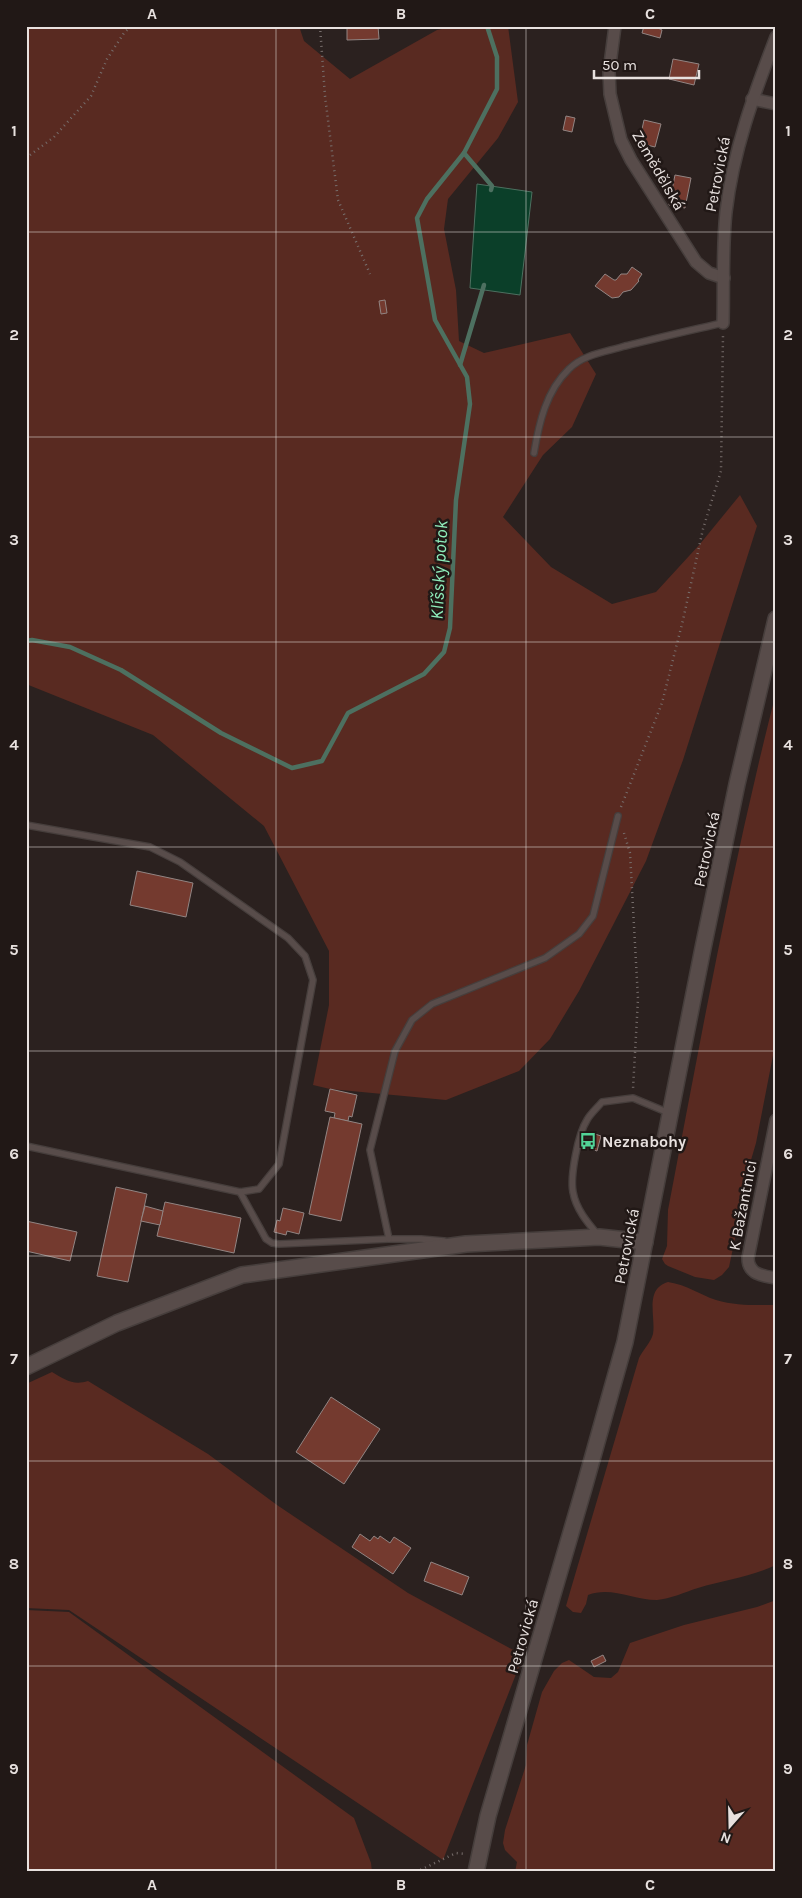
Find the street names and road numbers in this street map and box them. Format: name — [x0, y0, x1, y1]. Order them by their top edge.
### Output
street label: Zemědělská — [628, 127, 689, 214]
street label: Petrovická — [701, 135, 734, 213]
street label: Petrovická — [689, 810, 724, 889]
street label: K Bažantnici — [724, 1158, 761, 1252]
street label: Petrovická — [610, 1207, 643, 1285]
street label: Petrovická — [503, 1597, 542, 1676]

